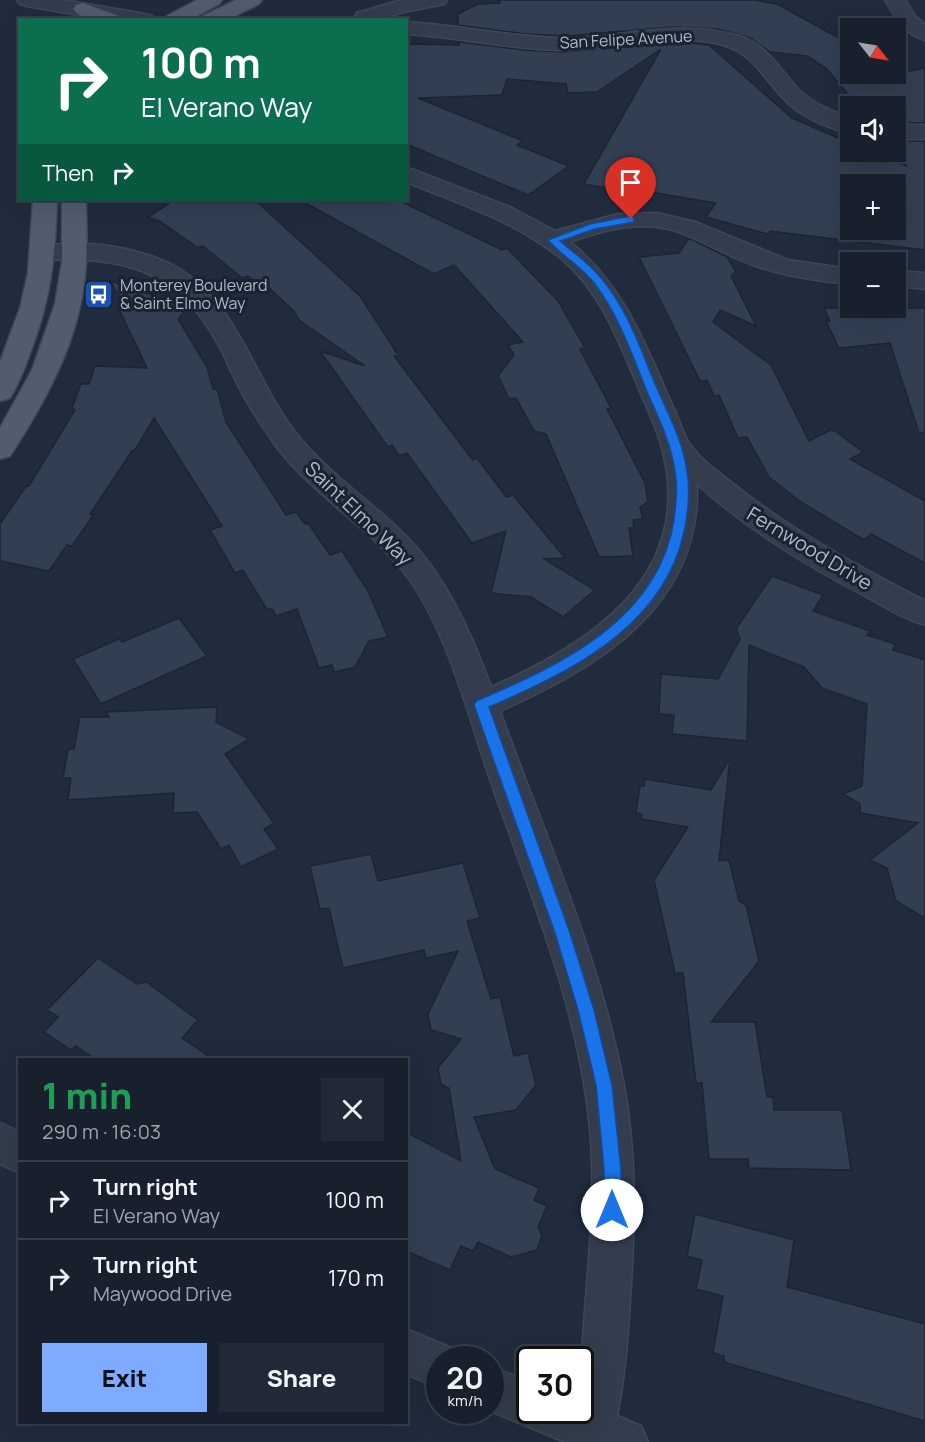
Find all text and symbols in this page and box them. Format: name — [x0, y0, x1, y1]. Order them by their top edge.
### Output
north arrow — [840, 18, 906, 84]
map controls — [840, 18, 906, 318]
street label: San Felipe Avenue — [559, 25, 693, 53]
text: 100 m — [141, 33, 261, 91]
icon: right — [42, 42, 120, 120]
text: El Verano Way — [141, 88, 313, 125]
button: sound — [840, 96, 906, 162]
icon: right — [106, 156, 139, 189]
pin — [605, 157, 656, 219]
text: Then — [42, 158, 94, 188]
icon: arrive — [614, 166, 647, 199]
button: + — [840, 174, 906, 240]
button: − — [840, 252, 906, 318]
place label: Monterey Boulevard & Saint Elmo Way — [120, 274, 267, 314]
bus stop icon: Monterey Boulevard & Saint Elmo Way — [83, 278, 115, 310]
street label: Saint Elmo Way — [299, 455, 419, 572]
street label: Fernwood Drive — [742, 500, 878, 596]
text: 1 min — [42, 1071, 132, 1120]
button: close — [321, 1078, 384, 1141]
text: 290 m · 16:03 — [42, 1118, 161, 1145]
text: Turn right — [93, 1172, 198, 1202]
position arrow — [580, 1178, 644, 1242]
icon: right — [42, 1184, 75, 1217]
text: 100 m — [326, 1185, 384, 1215]
text: El Verano Way — [93, 1202, 220, 1229]
text: Turn right — [93, 1250, 198, 1280]
icon: right — [42, 1262, 75, 1295]
text: 170 m — [328, 1263, 384, 1293]
text: Maywood Drive — [93, 1280, 232, 1307]
button: Exit — [42, 1343, 207, 1412]
button: Share — [219, 1343, 384, 1412]
speed limit sign: 30 — [516, 1346, 594, 1424]
text: 20 — [446, 1357, 484, 1398]
text: km/h — [448, 1390, 482, 1411]

